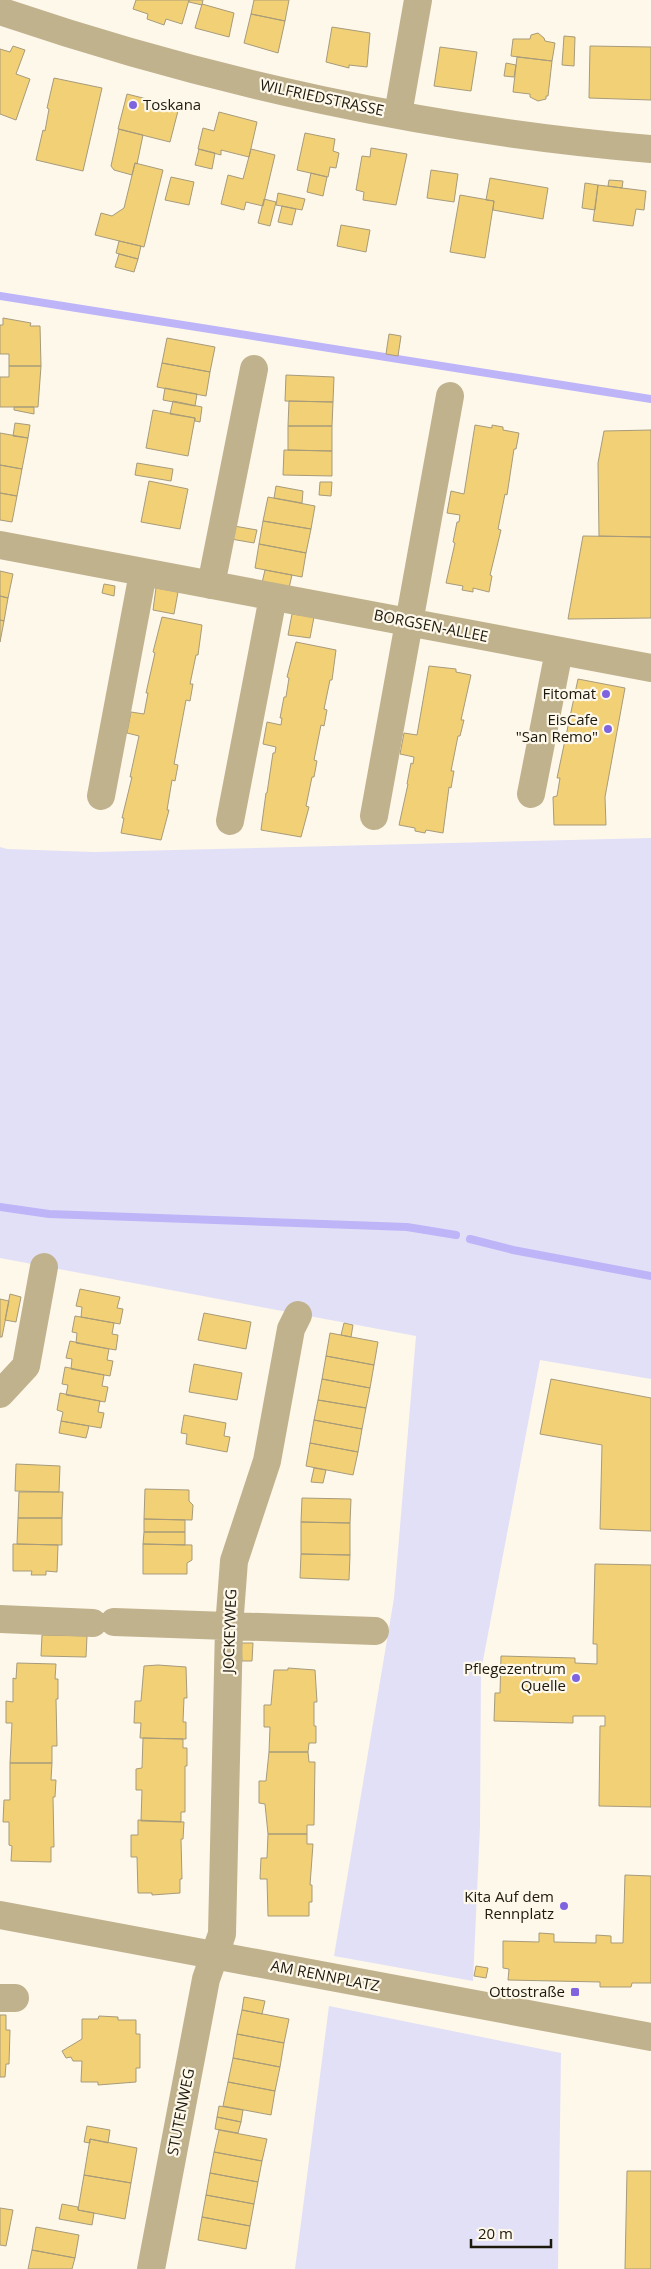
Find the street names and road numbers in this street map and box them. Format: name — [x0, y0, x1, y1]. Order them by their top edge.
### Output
street label: WILFRIEDSTRASSE — [258, 74, 386, 120]
street label: BORGSEN-ALLEE — [372, 604, 490, 646]
street label: JOCKEYWEG — [217, 1589, 240, 1675]
street label: AM RENNPLATZ — [269, 1955, 381, 1995]
street label: STUTENWEG — [162, 2067, 198, 2157]

